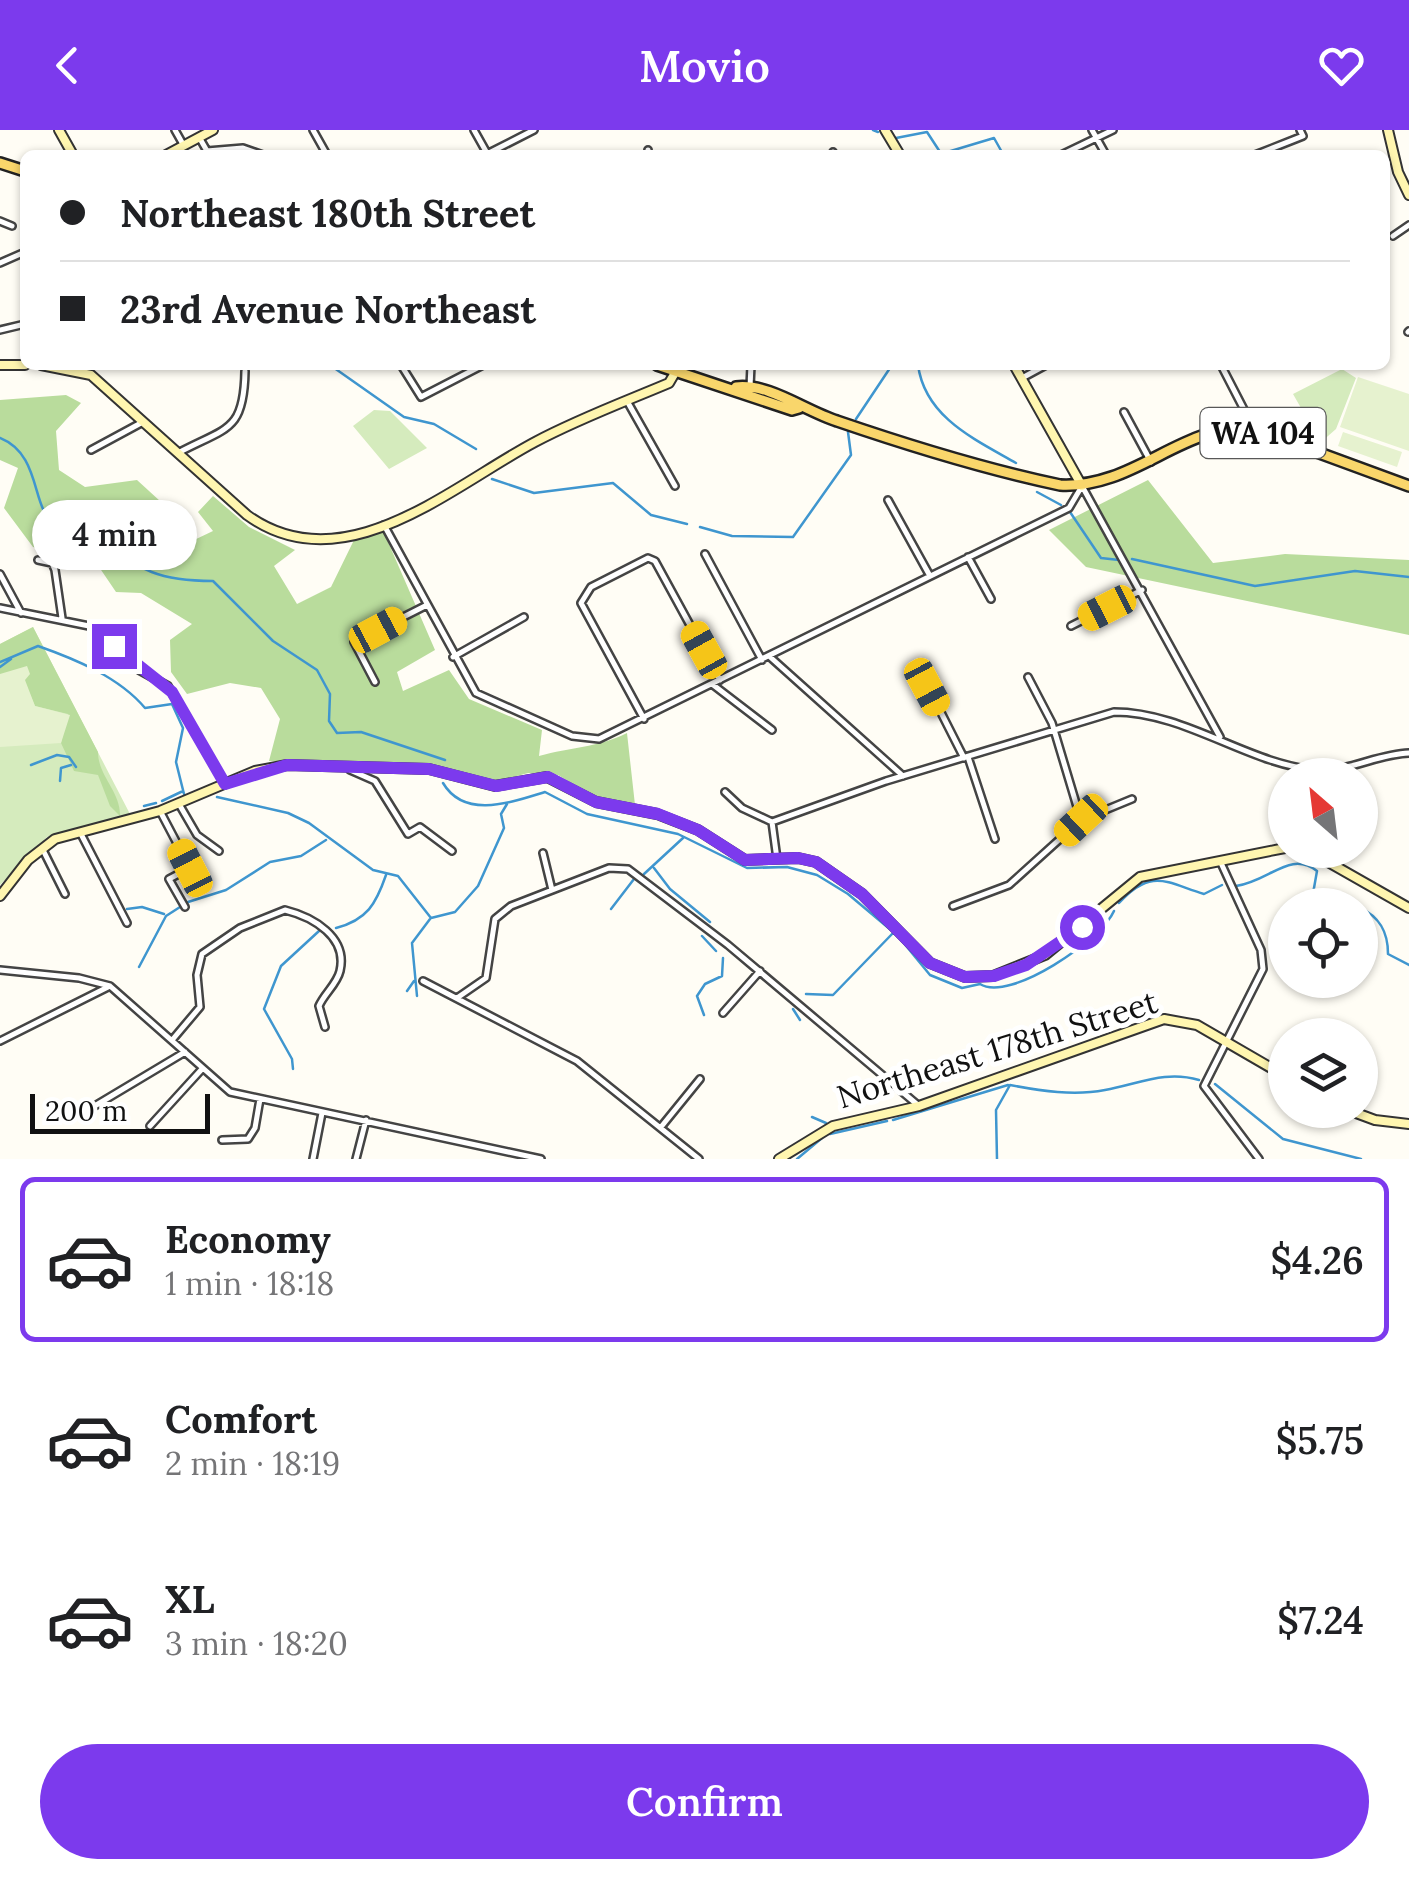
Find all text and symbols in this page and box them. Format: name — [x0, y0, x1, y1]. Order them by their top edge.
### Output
text: Movio — [639, 37, 770, 94]
icon: back — [40, 38, 95, 93]
icon: heart — [1314, 38, 1369, 93]
text: Northeast 180th Street — [120, 189, 535, 237]
text: 23rd Avenue Northeast — [120, 285, 536, 333]
road number: WA 104 — [1200, 408, 1326, 458]
callout: 4 min — [32, 501, 196, 571]
text: 4 min — [72, 514, 157, 555]
car — [1073, 581, 1141, 635]
car — [344, 603, 412, 657]
car — [676, 616, 732, 684]
route end — [92, 624, 137, 669]
car — [900, 653, 954, 721]
north arrow — [1268, 758, 1378, 868]
map controls — [1268, 758, 1378, 1128]
car — [1049, 789, 1113, 851]
car — [163, 834, 217, 902]
button: locate — [1268, 888, 1378, 998]
route start — [1060, 905, 1105, 950]
street label: Northeast 178th Street — [832, 981, 1163, 1117]
button: layers — [1268, 1018, 1378, 1128]
scale bar — [30, 1089, 210, 1134]
text: 200 m — [45, 1093, 127, 1129]
icon: car — [45, 1215, 135, 1305]
text: Economy — [165, 1215, 331, 1263]
text: $4.26 — [1271, 1236, 1364, 1284]
text: 1 min · 18:18 — [165, 1263, 334, 1304]
icon: car — [45, 1395, 135, 1485]
text: Comfort — [165, 1395, 317, 1443]
text: $5.75 — [1276, 1416, 1364, 1464]
text: 2 min · 18:19 — [165, 1443, 340, 1484]
icon: car — [45, 1575, 135, 1665]
text: XL — [165, 1575, 215, 1623]
text: $7.24 — [1277, 1596, 1364, 1644]
text: 3 min · 18:20 — [165, 1623, 348, 1664]
button: Confirm — [40, 1744, 1369, 1859]

